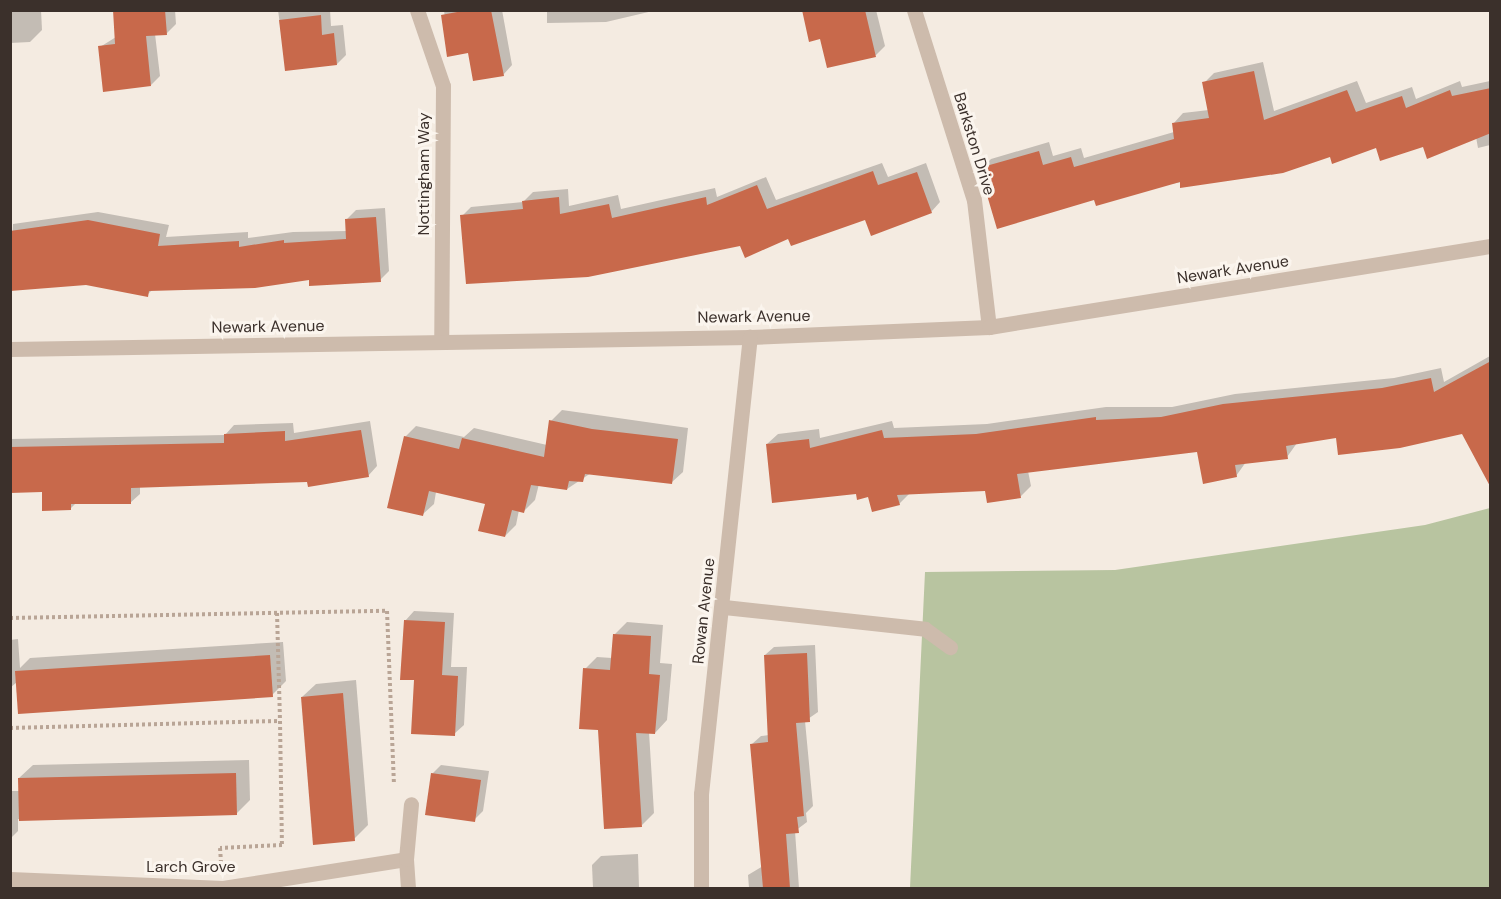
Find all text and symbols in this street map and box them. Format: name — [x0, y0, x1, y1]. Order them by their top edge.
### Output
street label: Barkston Drive — [949, 90, 999, 198]
street label: Nottingham Way — [414, 112, 434, 236]
street label: Newark Avenue — [1176, 252, 1290, 288]
street label: Newark Avenue — [697, 306, 811, 328]
street label: Newark Avenue — [211, 316, 325, 338]
street label: Rowan Avenue — [689, 557, 719, 665]
street label: Larch Grove — [146, 857, 236, 877]

